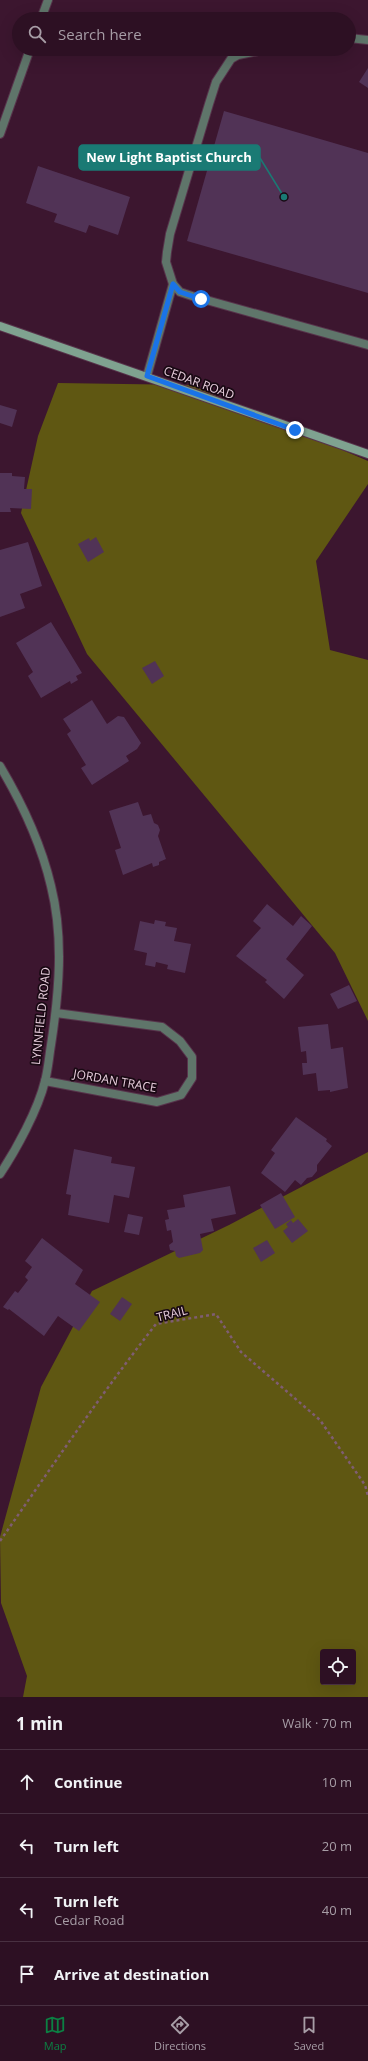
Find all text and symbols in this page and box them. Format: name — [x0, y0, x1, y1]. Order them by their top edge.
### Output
search box — [12, 12, 356, 56]
icon: search — [26, 23, 48, 45]
text: Search here — [58, 24, 142, 44]
callout: New Light Baptist Church — [79, 145, 260, 170]
text: New Light Baptist Church — [86, 148, 252, 166]
route start — [192, 290, 210, 308]
street label: CEDAR ROAD — [161, 362, 237, 403]
route end — [286, 421, 304, 439]
street label: LYNNFIELD ROAD — [27, 966, 54, 1066]
street label: JORDAN TRACE — [71, 1065, 158, 1096]
street label: TRAIL — [155, 1301, 189, 1326]
map controls — [320, 1649, 356, 1685]
button: locate — [320, 1649, 356, 1685]
text: 1 min — [16, 1712, 63, 1735]
text: Walk · 70 m — [282, 1714, 352, 1732]
icon: ahead — [16, 1771, 38, 1793]
text: Continue — [54, 1772, 122, 1792]
text: 10 m — [322, 1773, 352, 1791]
icon: left — [16, 1835, 38, 1857]
text: Turn left — [54, 1836, 119, 1856]
text: 20 m — [322, 1837, 352, 1855]
text: Turn left — [54, 1891, 119, 1911]
icon: left — [16, 1899, 38, 1921]
text: 40 m — [322, 1901, 352, 1919]
text: Cedar Road — [54, 1911, 124, 1929]
icon: arrive — [16, 1963, 38, 1985]
text: Arrive at destination — [54, 1964, 209, 1984]
tab: Map — [44, 2014, 67, 2053]
tab: Directions — [154, 2014, 206, 2053]
tab: Saved — [294, 2014, 324, 2053]

